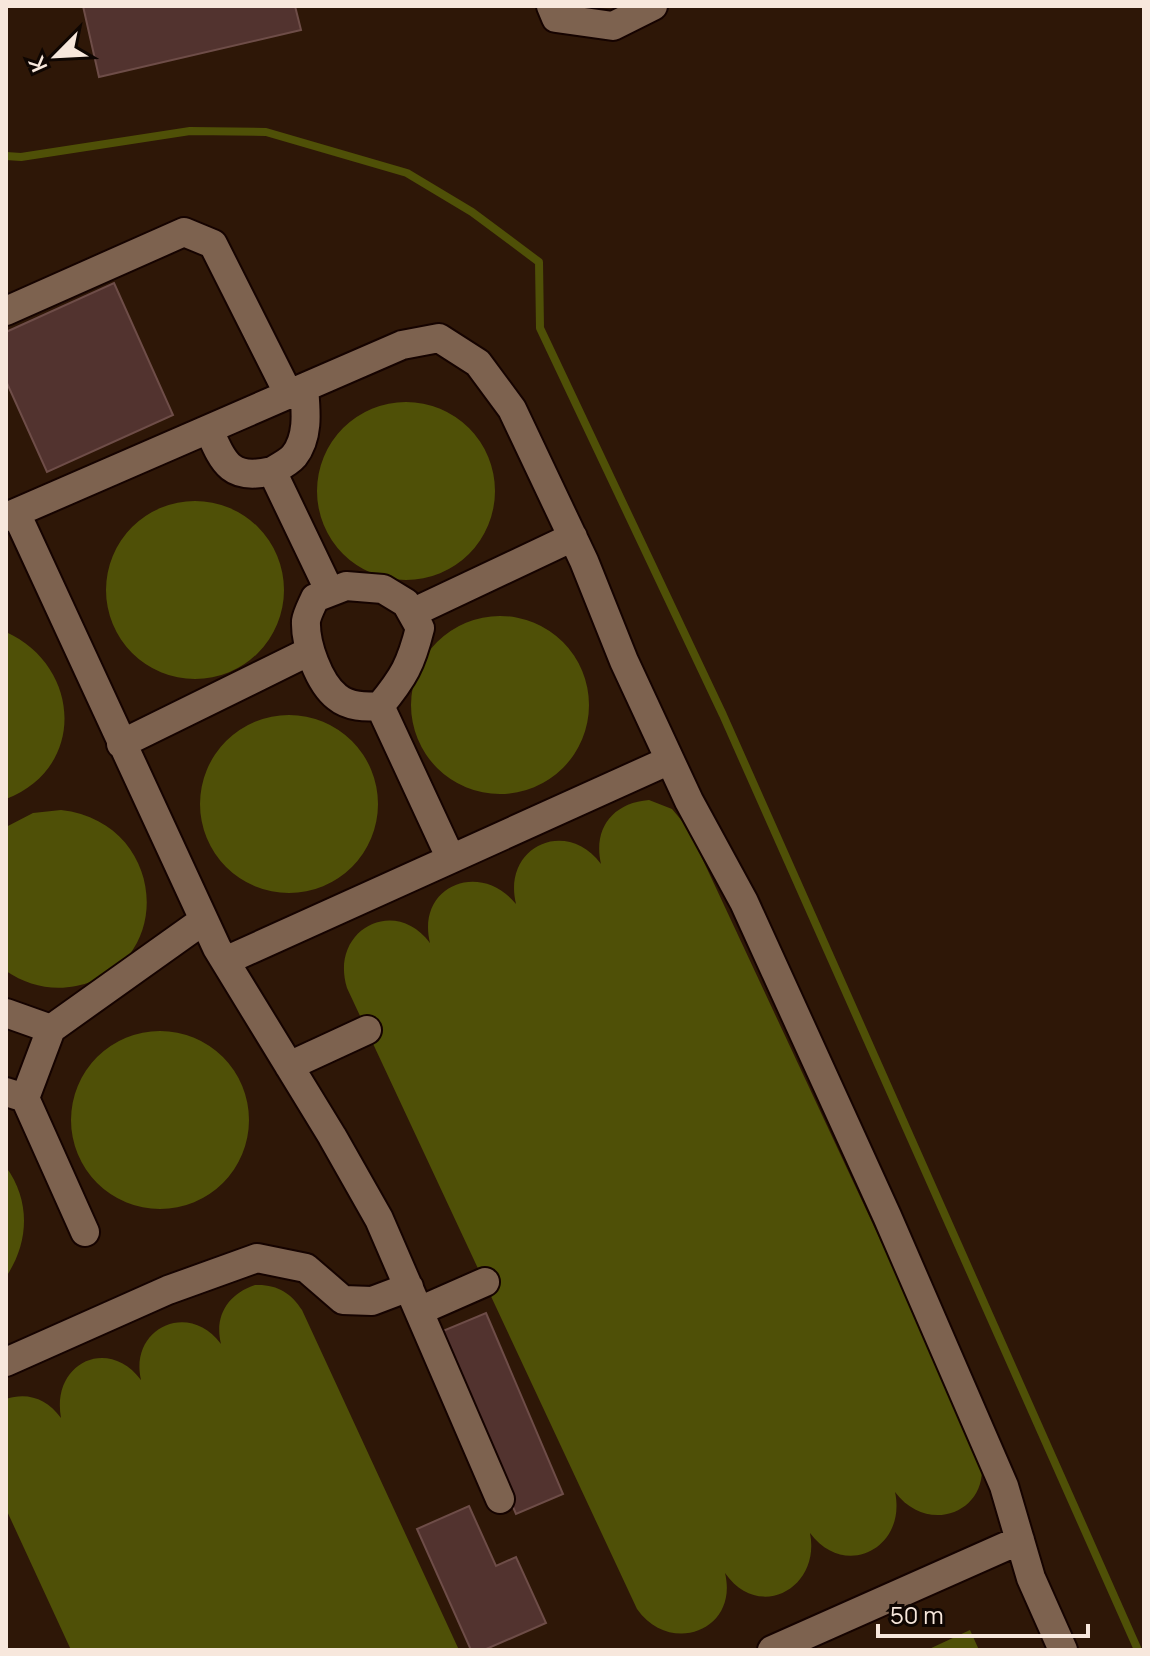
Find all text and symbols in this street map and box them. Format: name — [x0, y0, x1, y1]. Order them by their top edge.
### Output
north arrow — [16, 16, 96, 96]
text: K — [21, 51, 54, 77]
scale bar — [878, 1588, 1088, 1638]
text: 50 m — [890, 1598, 944, 1631]

